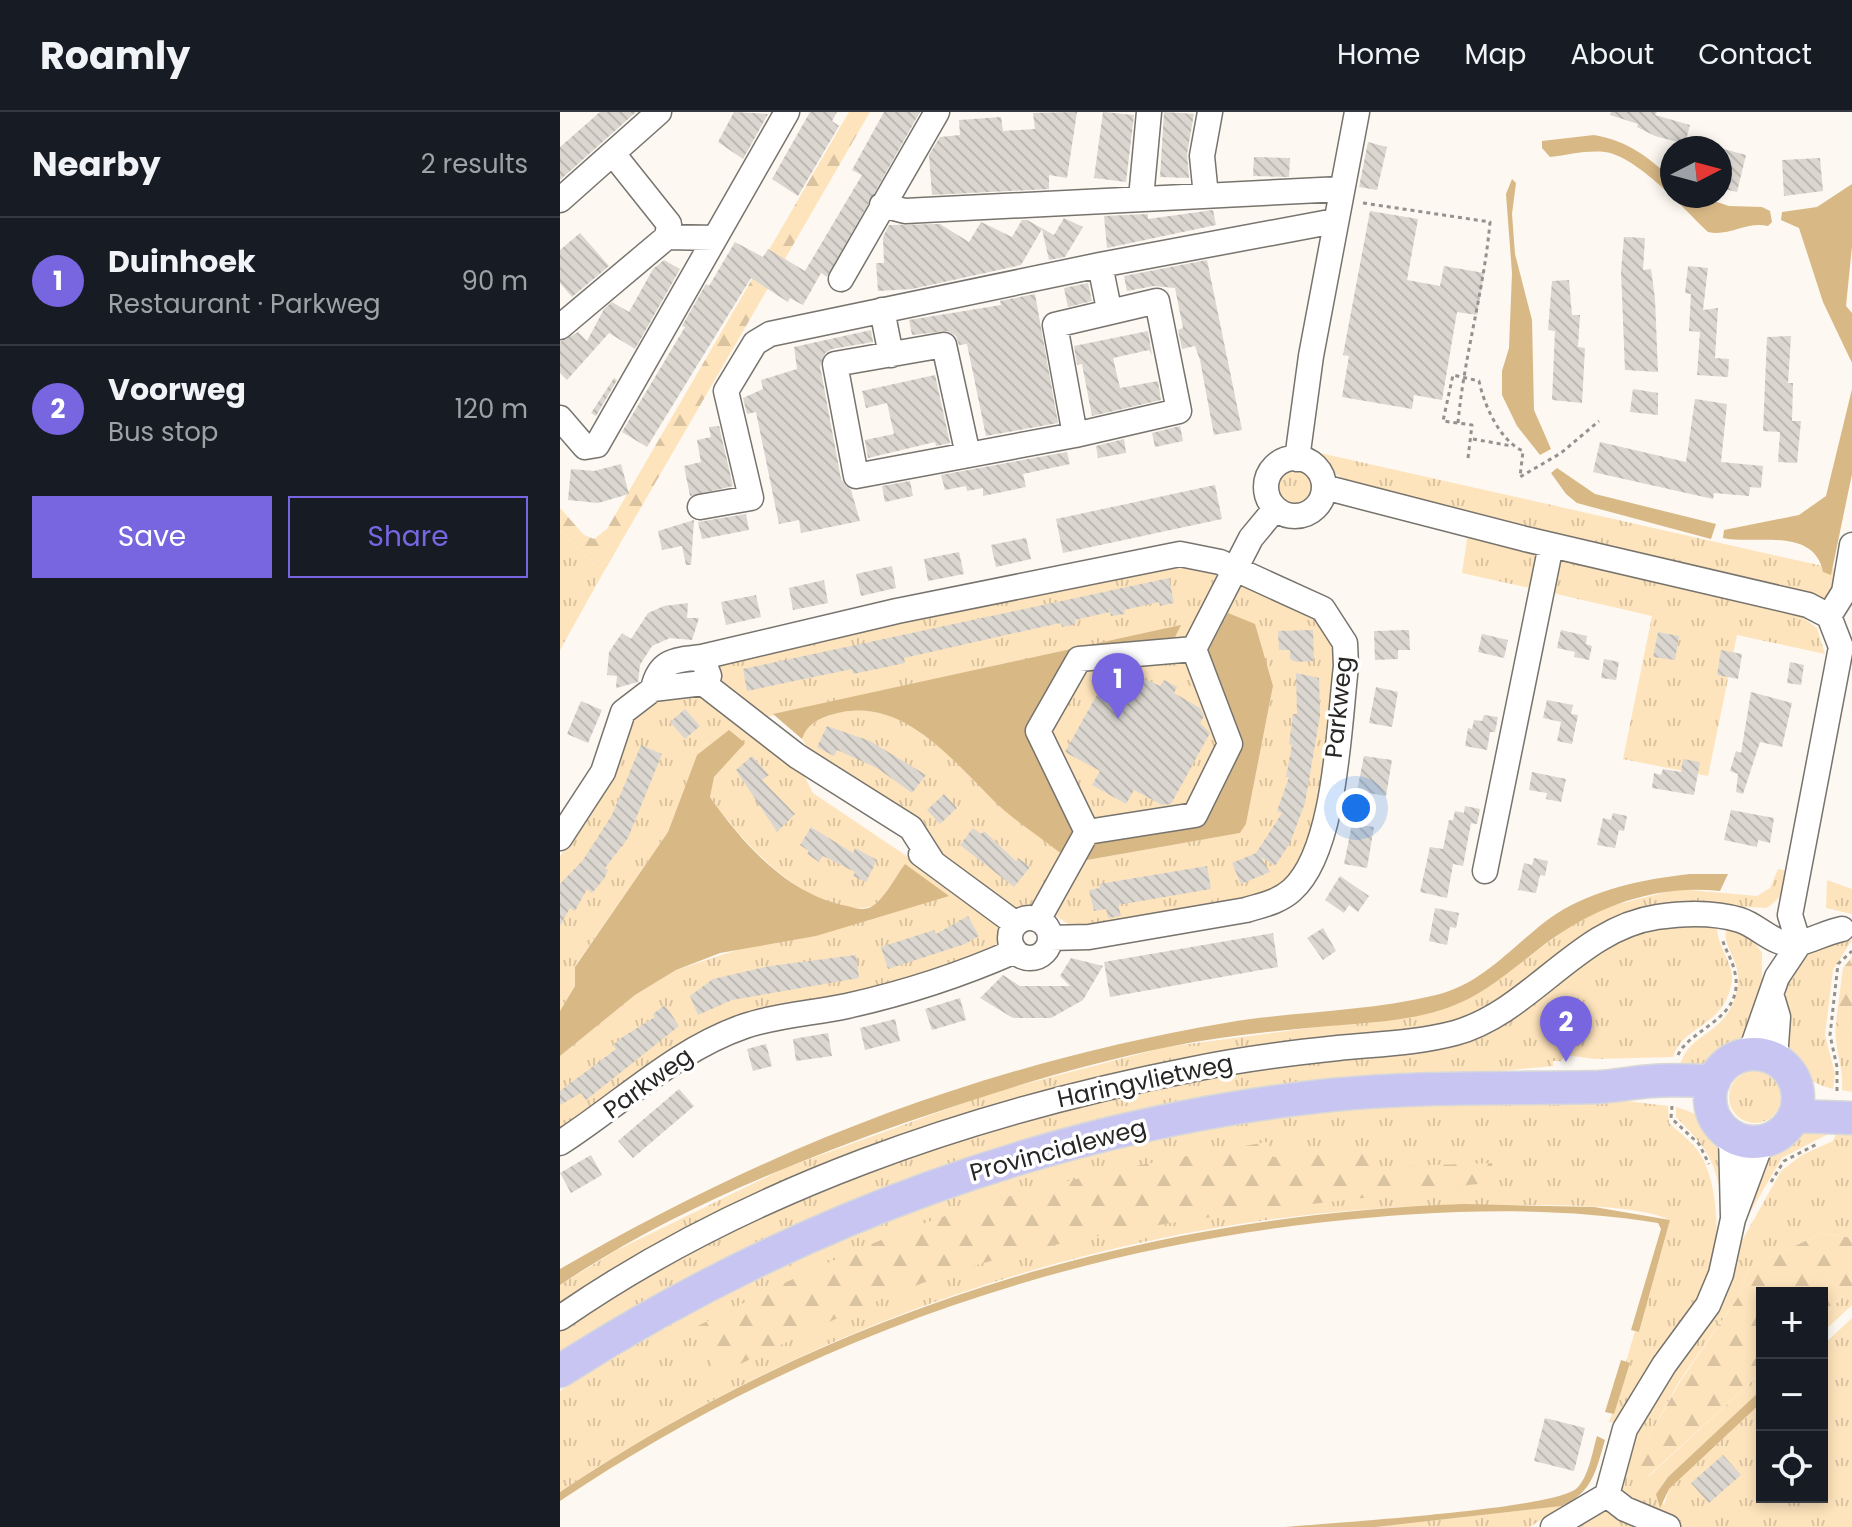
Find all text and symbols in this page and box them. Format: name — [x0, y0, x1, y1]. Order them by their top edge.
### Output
text: Roamly — [40, 29, 190, 82]
text: Home — [1337, 35, 1420, 74]
text: Map — [1464, 35, 1526, 74]
text: About — [1570, 35, 1654, 74]
text: Contact — [1698, 35, 1812, 74]
north arrow — [1660, 136, 1732, 208]
text: Nearby — [32, 140, 161, 188]
text: 2 results — [421, 146, 528, 182]
text: Duinhoek — [108, 240, 255, 283]
text: 1 — [53, 263, 63, 299]
text: 90 m — [462, 263, 528, 299]
text: Restaurant · Parkweg — [108, 286, 381, 322]
text: Voorweg — [108, 368, 246, 411]
text: 2 — [51, 391, 65, 427]
text: 120 m — [455, 391, 528, 427]
text: Bus stop — [108, 414, 218, 450]
button: Save — [32, 496, 272, 578]
button: Share — [288, 496, 528, 578]
pin: 1 — [1092, 653, 1144, 719]
street label: Parkweg — [1317, 654, 1360, 760]
your location — [1336, 788, 1376, 828]
pin: 2 — [1540, 996, 1592, 1062]
street label: Parkweg — [597, 1039, 699, 1126]
street label: Haringvlietweg — [1054, 1046, 1236, 1115]
street label: Provincialeweg — [966, 1110, 1150, 1189]
map controls — [1756, 1287, 1828, 1503]
button: + — [1756, 1287, 1828, 1359]
button: − — [1756, 1359, 1828, 1431]
button: locate — [1756, 1431, 1828, 1503]

